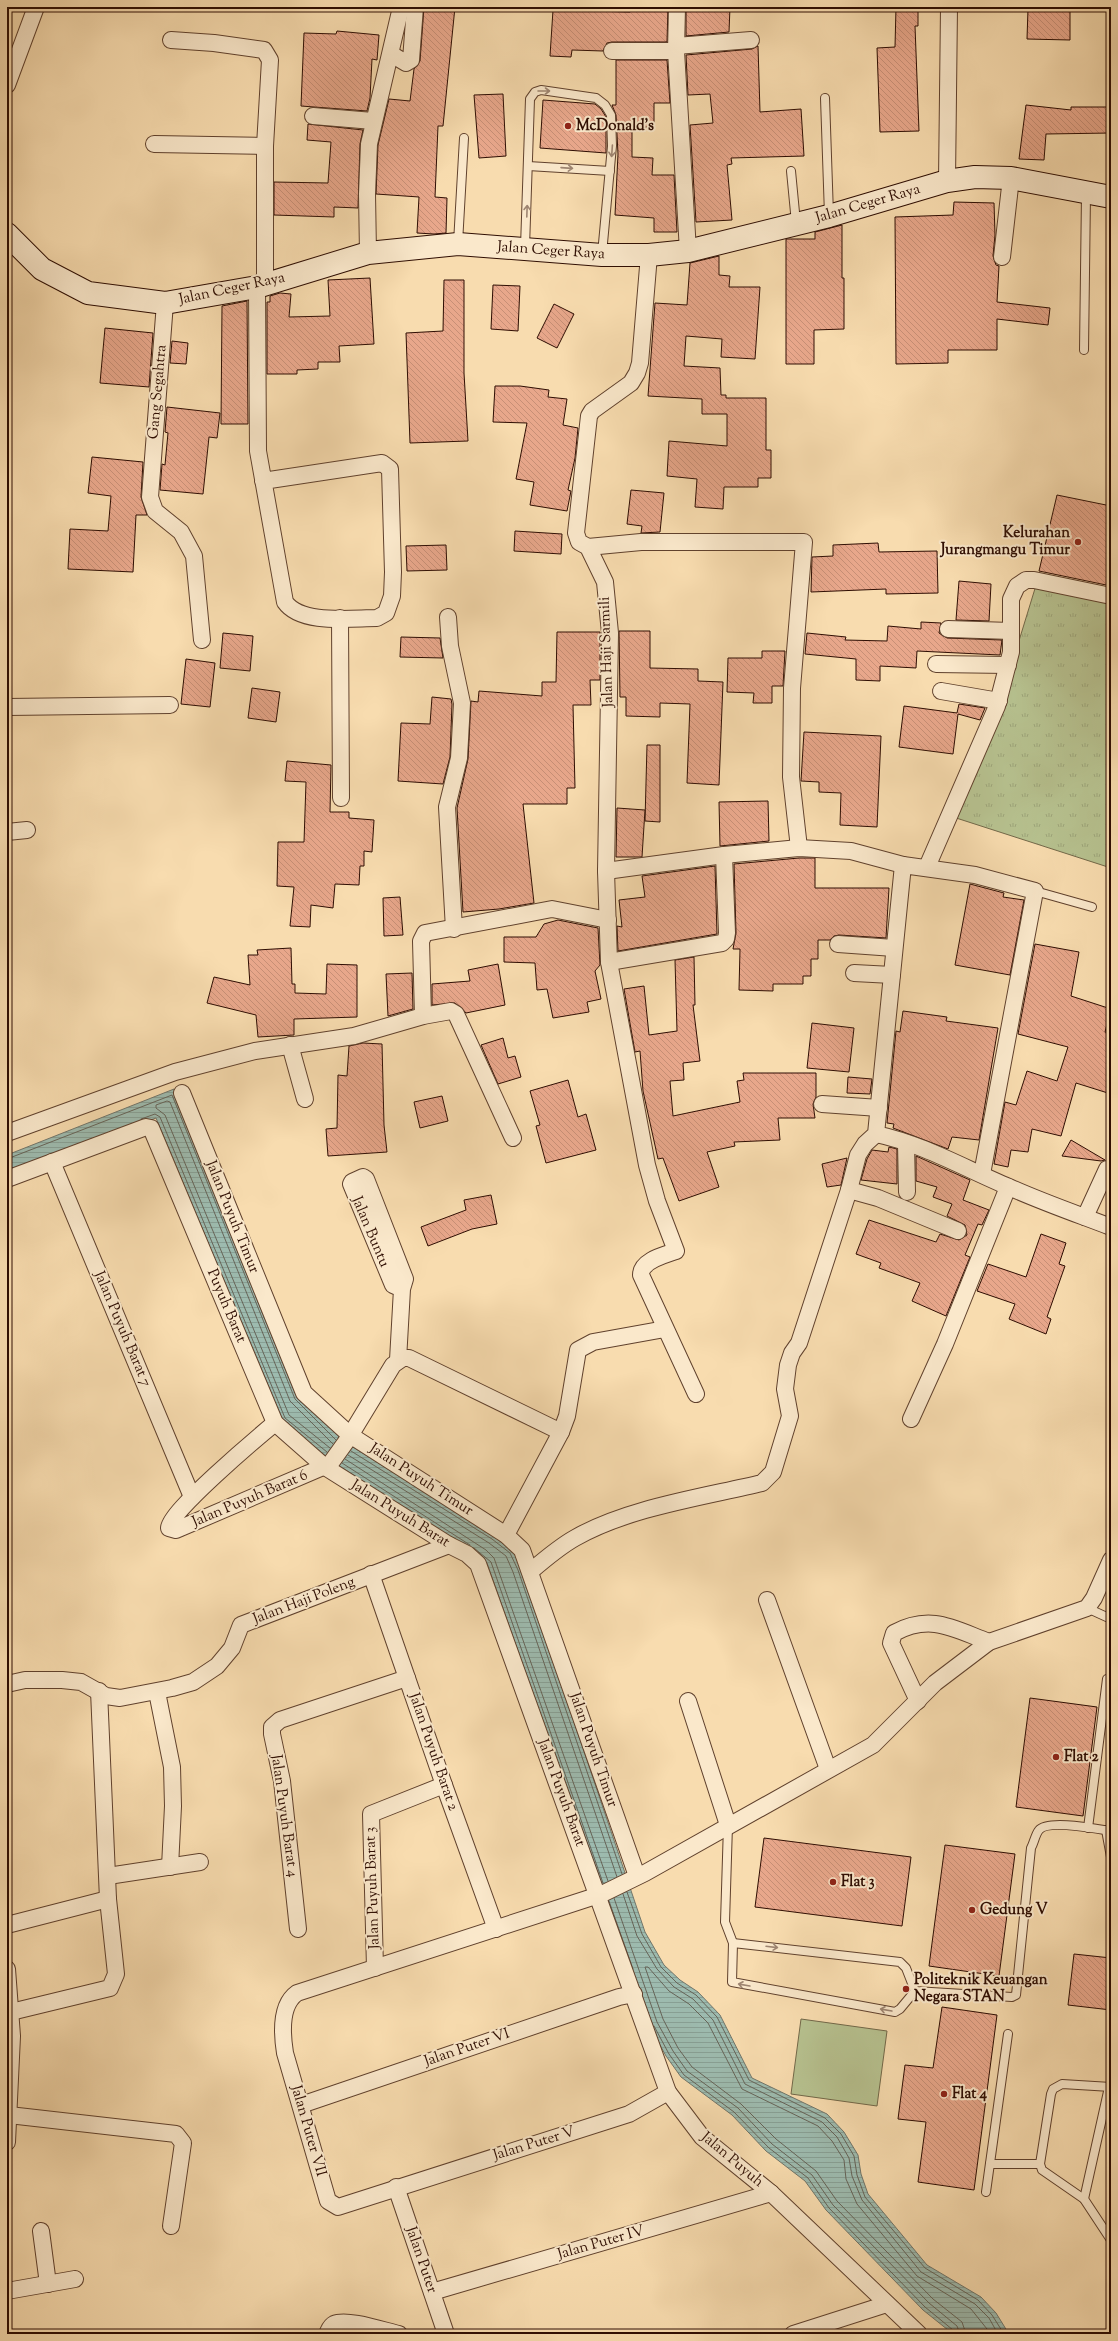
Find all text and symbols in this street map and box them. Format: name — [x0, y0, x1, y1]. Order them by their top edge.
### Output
one-way arrow — [537, 87, 550, 95]
place label: McDonald's — [576, 116, 654, 137]
marker: McDonald's — [563, 121, 573, 131]
one-way arrow — [608, 144, 615, 157]
one-way arrow — [560, 165, 573, 172]
street label: Jalan Ceger Raya — [812, 179, 923, 229]
one-way arrow — [523, 205, 530, 218]
street label: Jalan Ceger Raya — [495, 237, 606, 265]
street label: Jalan Ceger Raya — [176, 267, 287, 311]
street label: Gang Segahtra — [143, 344, 173, 440]
place label: Kelurahan Jurangmangu Timur — [940, 523, 1070, 561]
marker: Kelurahan Jurangmangu Timur — [1073, 537, 1083, 547]
street label: Jalan Haji Sarmili — [595, 596, 619, 709]
street label: Jalan Puyuh Timur — [199, 1156, 264, 1277]
street label: Jalan Buntu — [345, 1192, 394, 1271]
street label: Puyuh Barat — [201, 1266, 251, 1346]
street label: Jalan Puyuh Barat 7 — [88, 1267, 156, 1391]
street label: Jalan Puyuh Timur — [364, 1438, 477, 1522]
street label: Jalan Puyuh Barat 6 — [188, 1465, 311, 1533]
street label: Jalan Puyuh Barat — [346, 1475, 454, 1553]
street label: Jalan Haji Poleng — [249, 1572, 358, 1630]
street label: Jalan Puyuh Barat 2 — [403, 1689, 463, 1814]
street label: Jalan Puyuh Timur — [563, 1689, 623, 1811]
street label: Jalan Puyuh Barat — [531, 1735, 590, 1850]
place label: Flat 2 — [1064, 1747, 1100, 1768]
street label: Jalan Puyuh Barat 4 — [265, 1752, 303, 1879]
marker: Flat 2 — [1051, 1752, 1061, 1762]
street label: Jalan Puyuh Barat 3 — [360, 1826, 386, 1951]
place label: Flat 3 — [841, 1872, 875, 1893]
marker: Flat 3 — [828, 1877, 838, 1887]
place label: Gedung V — [980, 1900, 1048, 1921]
marker: Gedung V — [967, 1905, 977, 1915]
one-way arrow — [765, 1944, 778, 1951]
place label: Politeknik Keuangan Negara STAN — [914, 1970, 1048, 2008]
one-way arrow — [738, 1980, 751, 1988]
marker: Politeknik Keuangan Negara STAN — [901, 1984, 911, 1994]
one-way arrow — [880, 2006, 893, 2014]
street label: Jalan Puter VI — [420, 2024, 513, 2073]
street label: Jalan Puter VII — [285, 2082, 331, 2179]
place label: Flat 4 — [952, 2084, 988, 2105]
marker: Flat 4 — [939, 2089, 949, 2099]
street label: Jalan Puter V — [490, 2122, 577, 2167]
street label: Jalan Puyuh — [695, 2127, 768, 2193]
street label: Jalan Puter IV — [554, 2221, 647, 2266]
street label: Jalan Puter — [400, 2223, 442, 2296]

